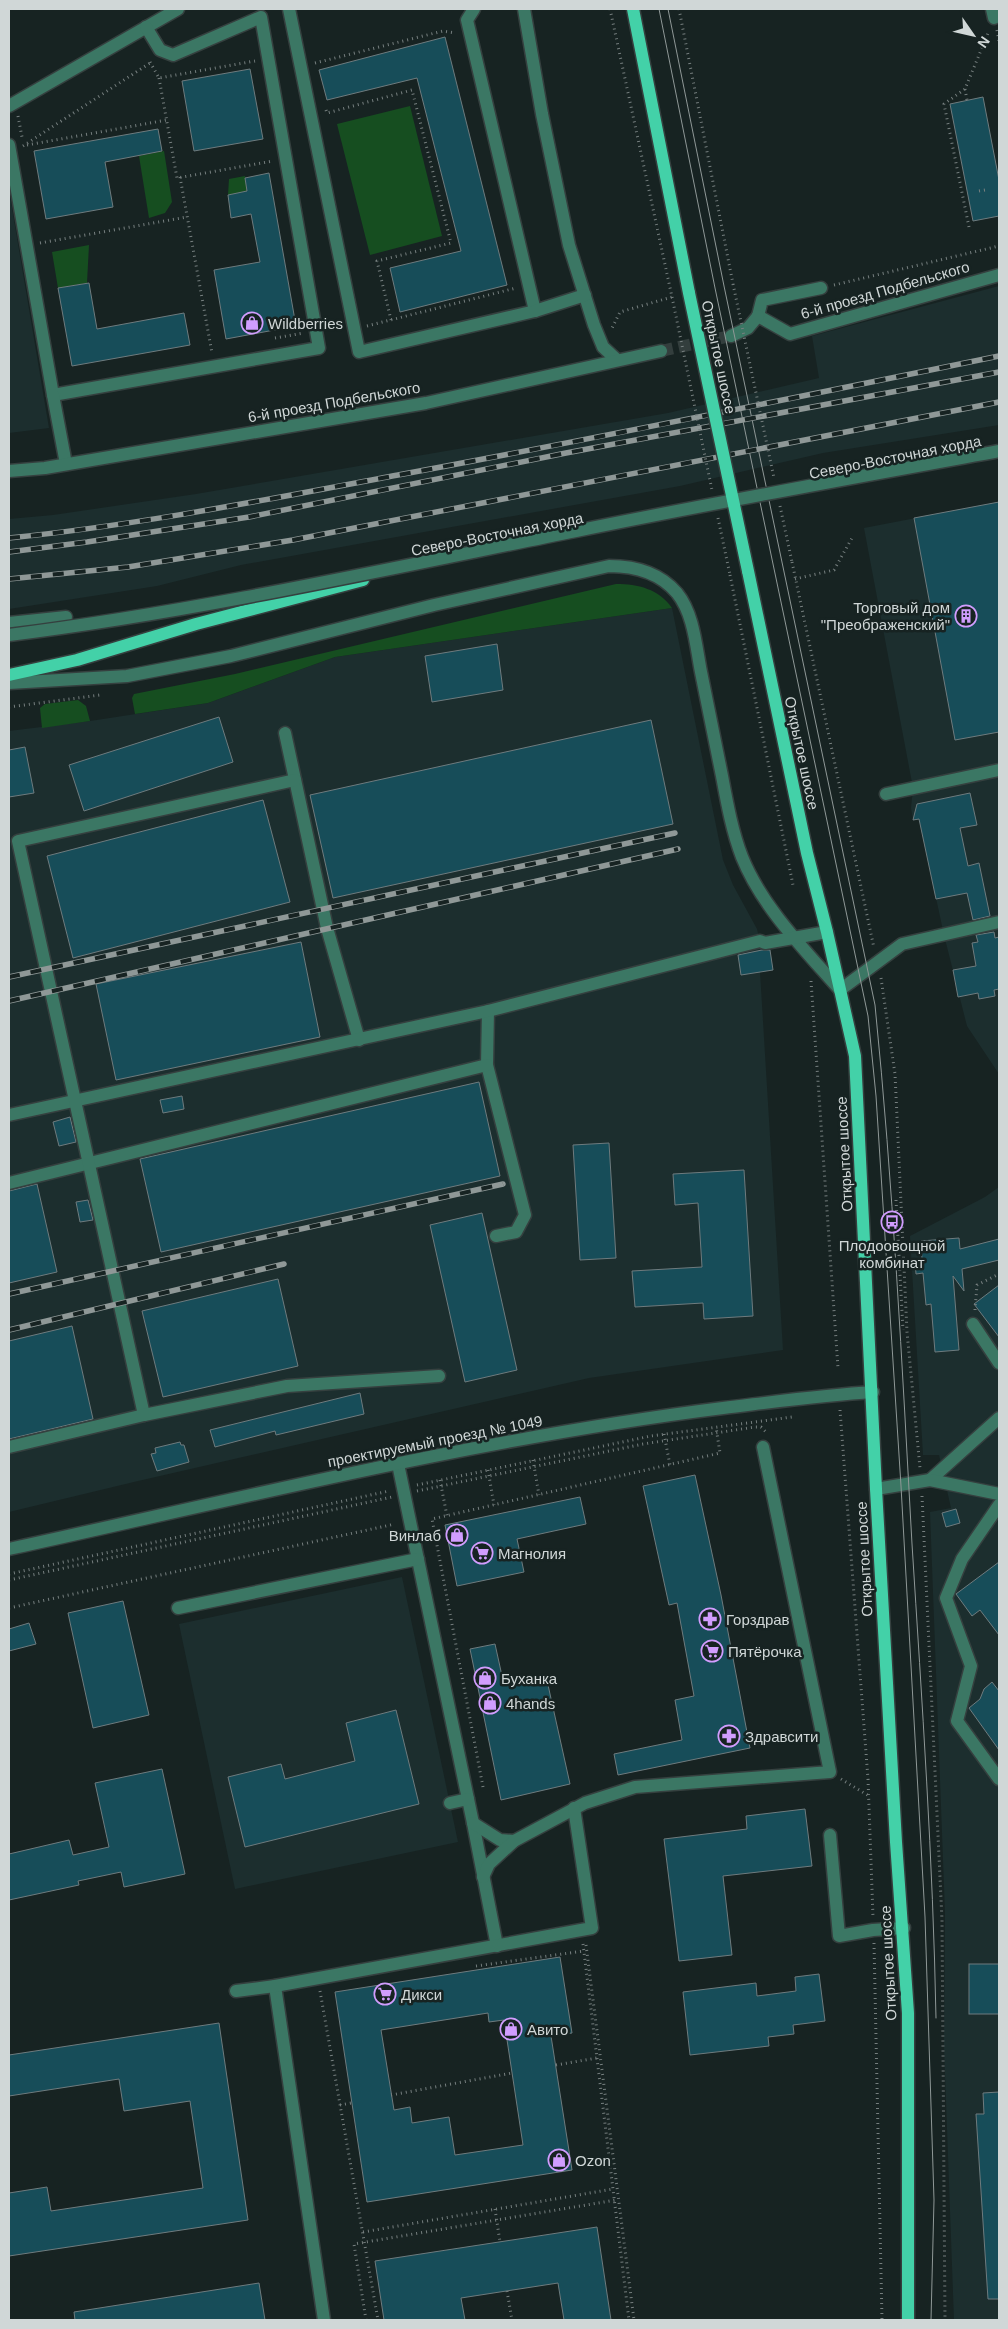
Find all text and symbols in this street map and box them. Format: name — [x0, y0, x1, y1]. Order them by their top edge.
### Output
north arrow — [948, 10, 998, 60]
text: N — [974, 34, 993, 51]
street label: 6-й проезд Подбельского — [799, 258, 971, 322]
street label: Открытое шоссе — [699, 299, 739, 415]
shop icon: Wildberries — [240, 311, 264, 335]
place label: Wildberries — [268, 315, 343, 332]
street label: 6-й проезд Подбельского — [247, 378, 421, 426]
street label: Северо-Восточная хорда — [807, 432, 983, 482]
street label: Северо-Восточная хорда — [409, 509, 585, 559]
place label: Торговый дом "Преображенский" — [821, 599, 950, 633]
building icon: Торговый дом "Преображенский" — [954, 604, 978, 628]
street label: Открытое шоссе — [782, 695, 822, 811]
street label: Открытое шоссе — [832, 1096, 856, 1212]
bus stop icon: Плодоовощной комбинат — [880, 1210, 904, 1234]
place label: Плодоовощной комбинат — [839, 1237, 945, 1271]
street label: проектируемый проезд № 1049 — [326, 1412, 544, 1470]
street label: Открытое шоссе — [852, 1501, 876, 1617]
shop icon: Винлаб — [445, 1523, 469, 1547]
place label: Винлаб — [389, 1527, 441, 1544]
supermarket icon: Магнолия — [470, 1541, 494, 1565]
place label: Магнолия — [498, 1545, 566, 1562]
pharmacy icon: Горздрав — [698, 1607, 722, 1631]
place label: Горздрав — [726, 1611, 790, 1628]
supermarket icon: Пятёрочка — [700, 1639, 724, 1663]
place label: Пятёрочка — [728, 1643, 802, 1660]
shop icon: Буханка — [473, 1666, 497, 1690]
place label: Буханка — [501, 1670, 558, 1687]
shop icon: 4hands — [478, 1691, 502, 1715]
place label: 4hands — [506, 1695, 555, 1712]
pharmacy icon: Здравсити — [717, 1724, 741, 1748]
place label: Здравсити — [745, 1728, 818, 1745]
street label: Открытое шоссе — [876, 1905, 900, 2021]
supermarket icon: Дикси — [373, 1982, 397, 2006]
place label: Дикси — [401, 1986, 442, 2003]
shop icon: Авито — [499, 2017, 523, 2041]
place label: Авито — [527, 2021, 568, 2038]
shop icon: Ozon — [547, 2148, 571, 2172]
place label: Ozon — [575, 2152, 611, 2169]

